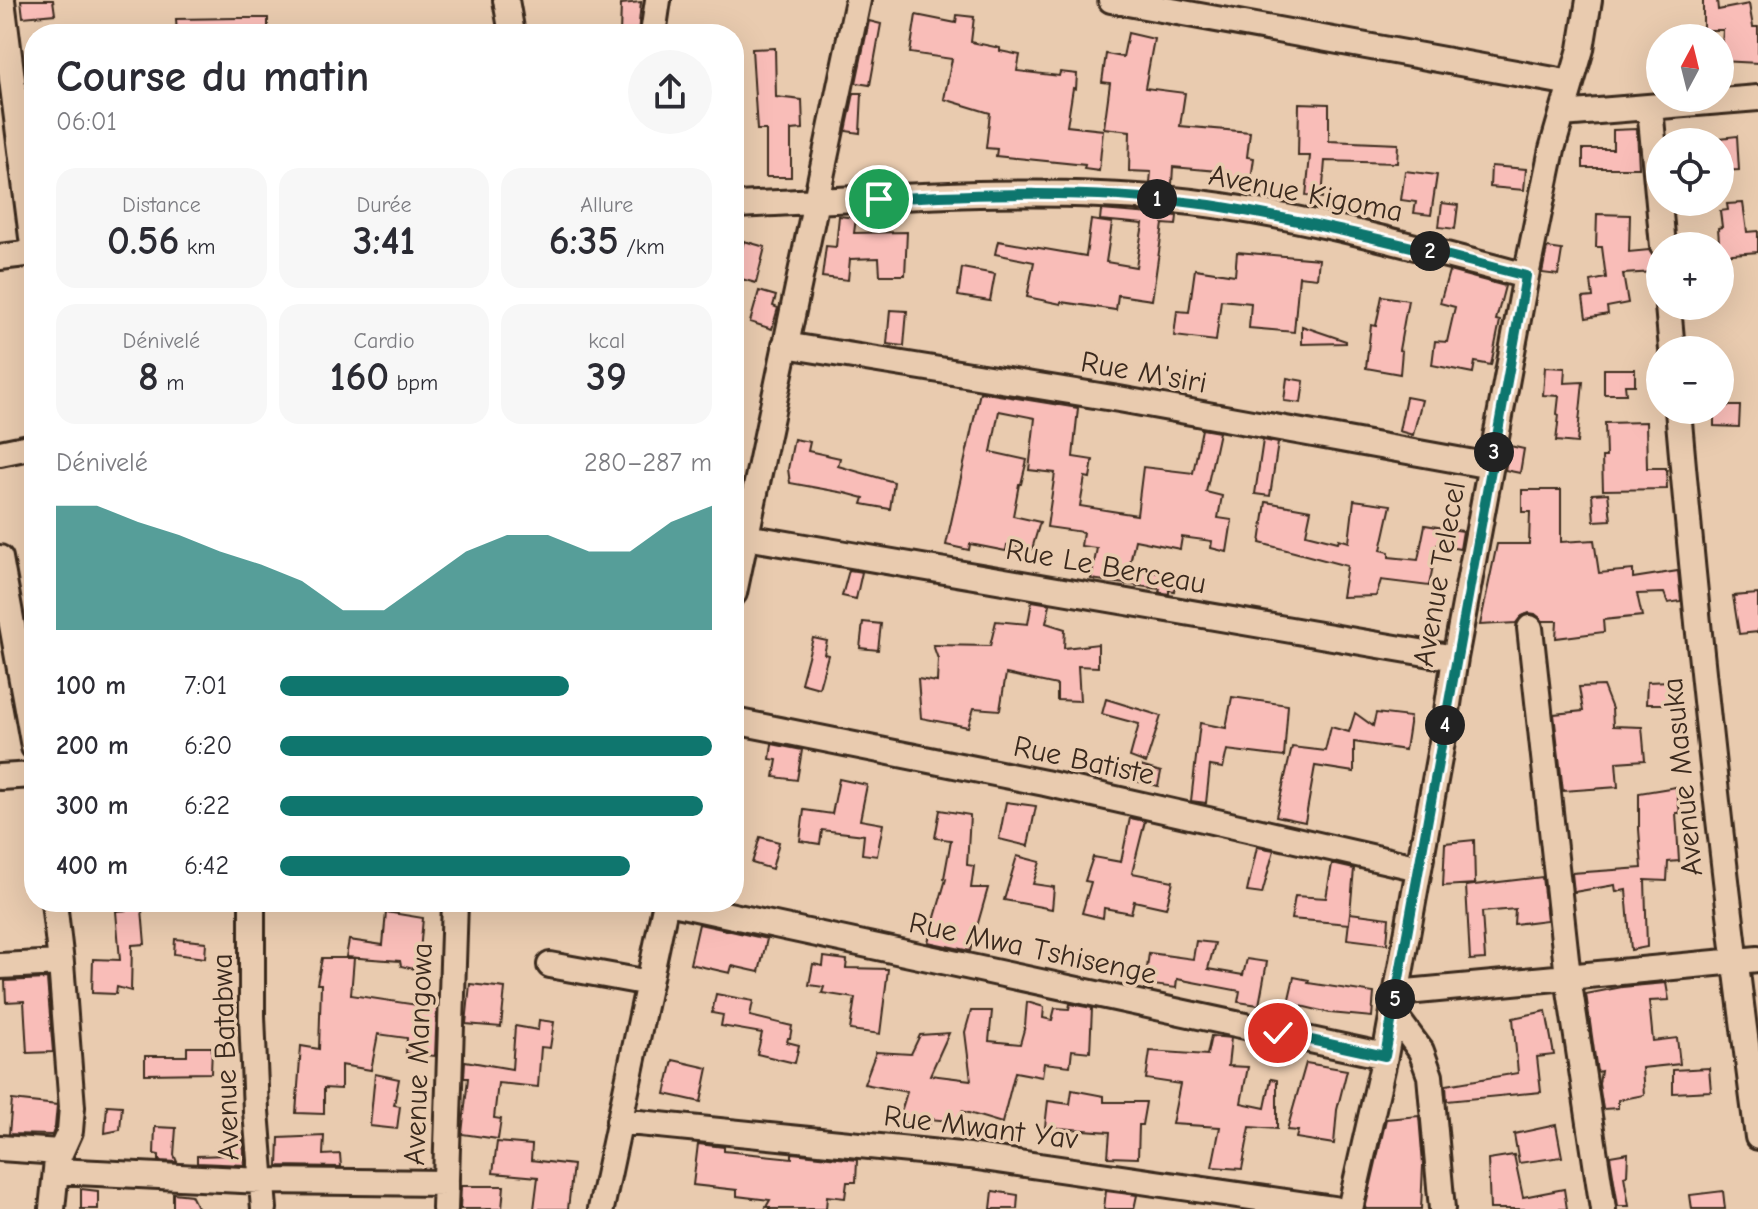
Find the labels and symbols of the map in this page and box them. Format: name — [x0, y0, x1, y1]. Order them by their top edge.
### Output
north arrow — [1646, 24, 1734, 112]
street label: Avenue Kigoma — [1206, 158, 1406, 229]
pin — [845, 165, 913, 233]
pin: 1 — [1137, 179, 1177, 219]
pin: 2 — [1410, 231, 1450, 271]
street label: Rue M'siri — [1078, 344, 1210, 401]
pin: 3 — [1474, 432, 1514, 472]
street label: Avenue Telecel — [1406, 479, 1473, 669]
street label: Rue Le Berceau — [1003, 532, 1209, 601]
street label: Avenue Masuka — [1655, 676, 1710, 878]
pin: 4 — [1425, 705, 1465, 745]
street label: Rue Batiste — [1010, 729, 1157, 792]
street label: Rue Mwa Tshisenge — [906, 905, 1160, 992]
street label: Avenue Mangowa — [397, 942, 440, 1166]
street label: Avenue Batabwa — [204, 953, 247, 1161]
pin: 5 — [1375, 979, 1415, 1019]
pin — [1244, 999, 1312, 1067]
street label: Rue Mwant Yav — [882, 1098, 1081, 1157]

